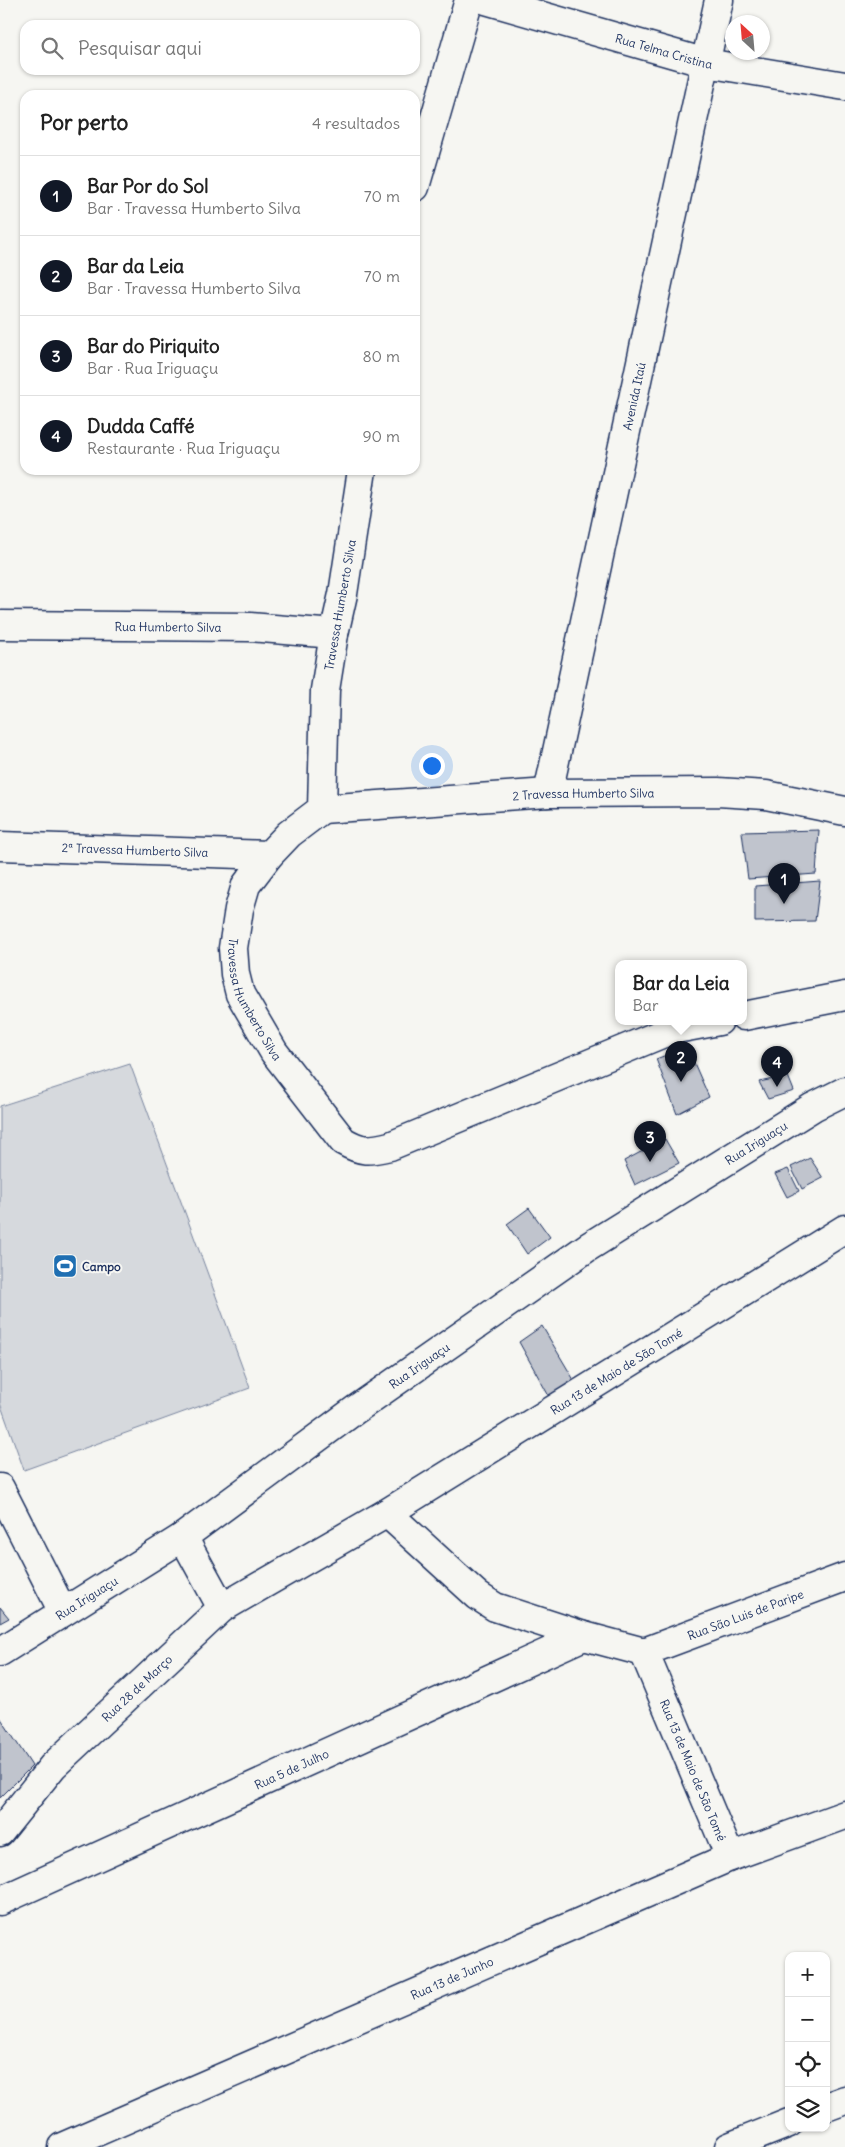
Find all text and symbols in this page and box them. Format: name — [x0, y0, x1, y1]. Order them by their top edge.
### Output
north arrow — [725, 15, 770, 60]
search box — [20, 20, 420, 75]
street label: Rua Telma Cristina — [613, 30, 714, 71]
icon: search — [38, 34, 66, 62]
text: Pesquisar aqui — [78, 36, 202, 60]
text: Por perto — [40, 109, 128, 136]
text: 4 resultados — [312, 113, 400, 133]
text: Bar Por do Sol — [87, 174, 208, 198]
text: 1 — [53, 186, 59, 206]
text: 70 m — [364, 186, 400, 206]
text: Bar · Travessa Humberto Silva — [87, 198, 301, 218]
text: Bar da Leia — [87, 254, 184, 278]
text: 2 — [52, 266, 60, 286]
text: 70 m — [364, 266, 400, 286]
text: Bar · Travessa Humberto Silva — [87, 278, 301, 298]
text: Bar do Piriquito — [87, 334, 220, 358]
text: 3 — [51, 346, 61, 366]
text: 80 m — [362, 346, 400, 366]
text: Bar · Rua Iriguaçu — [87, 358, 218, 378]
street label: Avenida Itaú — [619, 361, 648, 432]
text: Dudda Caffé — [87, 414, 195, 438]
text: 4 — [51, 426, 61, 446]
text: 90 m — [362, 426, 400, 446]
text: Restaurante · Rua Iriguaçu — [87, 438, 280, 458]
street label: Travessa Humberto Silva — [321, 538, 359, 672]
street label: Rua Humberto Silva — [115, 618, 222, 634]
your location — [419, 753, 445, 779]
street label: 2 Travessa Humberto Silva — [512, 785, 655, 803]
street label: 2ª Travessa Humberto Silva — [61, 840, 209, 860]
pin: 1 — [768, 863, 800, 904]
street label: Travessa Humberto Silva — [226, 937, 285, 1063]
popup — [615, 960, 747, 1025]
text: Bar da Leia — [632, 971, 730, 995]
text: Bar — [632, 995, 659, 1015]
pin: 2 — [665, 1041, 697, 1082]
pin: 4 — [761, 1046, 793, 1087]
street label: Rua Iriguaçu — [722, 1118, 790, 1168]
pin: 3 — [634, 1121, 666, 1162]
sports icon: Campo — [52, 1253, 78, 1279]
place label: Campo — [82, 1259, 121, 1275]
street label: Rua 13 de Maio de São Tomé — [547, 1324, 685, 1417]
street label: Rua Iriguaçu — [386, 1339, 452, 1392]
street label: Rua Iriguaçu — [52, 1573, 120, 1623]
street label: Rua São Luis de Paripe — [685, 1586, 805, 1643]
street label: Rua 28 de Março — [98, 1651, 175, 1724]
street label: Rua 13 de Maio de São Tomé — [657, 1697, 730, 1843]
street label: Rua 5 de Julho — [252, 1745, 331, 1792]
map controls — [785, 1952, 830, 2132]
button: + — [785, 1952, 830, 1997]
street label: Rua 13 de Junho — [408, 1953, 496, 2002]
button: − — [785, 1997, 830, 2042]
button: locate — [785, 2042, 830, 2087]
button: layers — [785, 2087, 830, 2132]

